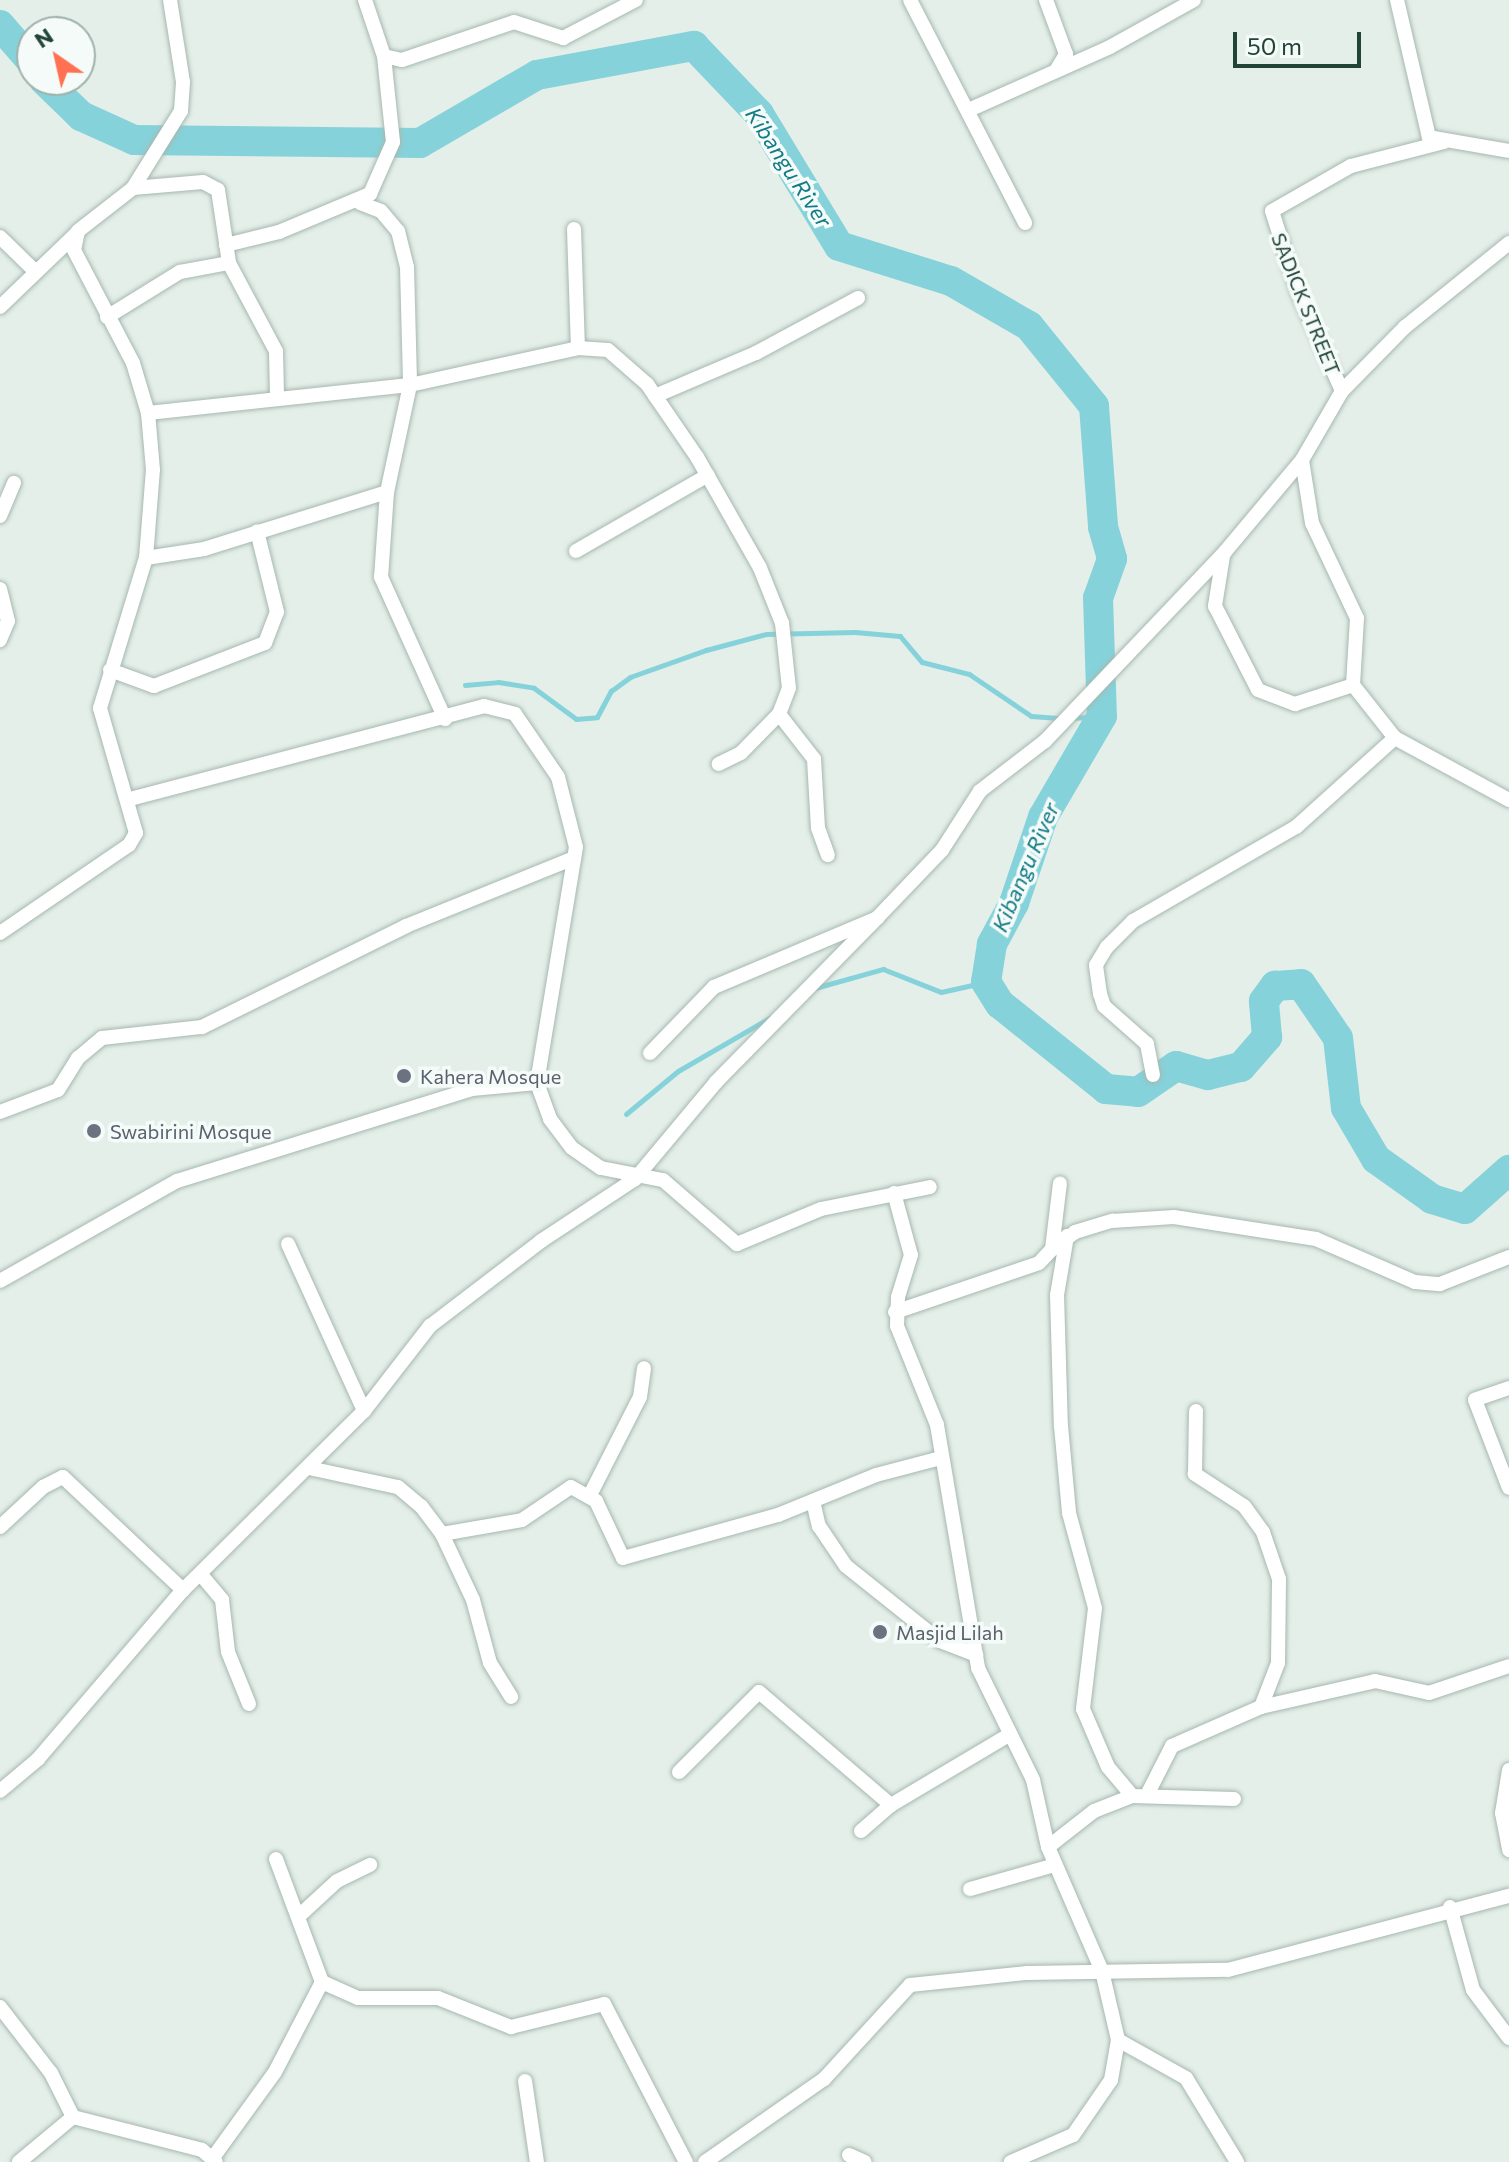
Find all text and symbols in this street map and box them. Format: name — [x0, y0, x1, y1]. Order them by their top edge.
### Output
north arrow — [16, 16, 96, 96]
scale bar — [1237, 16, 1365, 66]
text: N — [29, 22, 58, 53]
text: 50 m — [1247, 31, 1302, 60]
water label: Kibangu River — [740, 102, 838, 232]
street label: SADICK STREET — [1267, 229, 1345, 379]
water label: Kibangu River — [986, 798, 1064, 936]
place label: Kahera Mosque — [420, 1064, 561, 1088]
marker: Kahera Mosque — [395, 1067, 413, 1085]
place label: Swabirini Mosque — [110, 1119, 271, 1143]
marker: Swabirini Mosque — [85, 1122, 103, 1140]
place label: Masjid Lilah — [896, 1620, 1004, 1644]
marker: Masjid Lilah — [871, 1623, 889, 1641]

